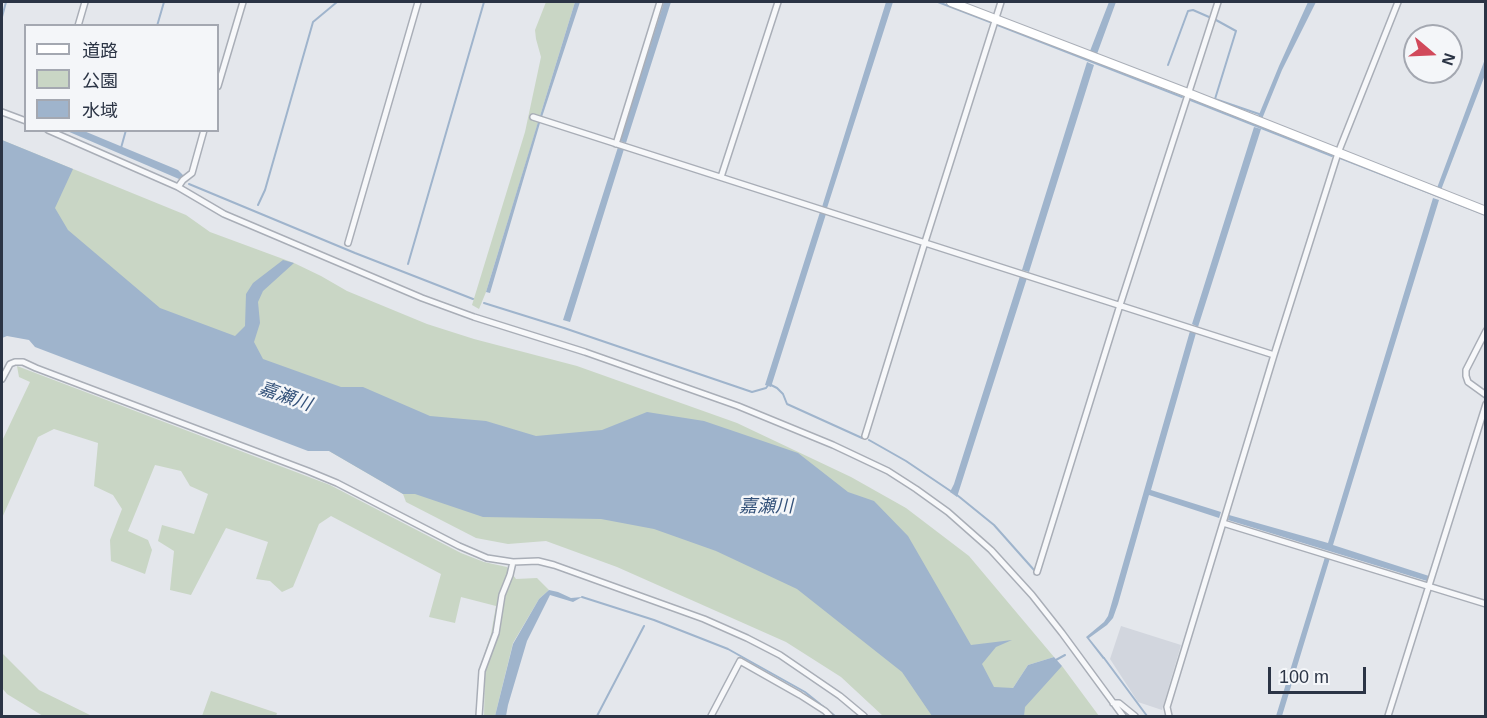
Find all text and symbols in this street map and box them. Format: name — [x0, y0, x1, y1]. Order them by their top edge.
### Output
legend — [24, 24, 219, 132]
north arrow — [1403, 24, 1463, 84]
text: 道路 — [82, 41, 118, 61]
text: N — [1439, 51, 1459, 68]
text: 公園 — [82, 71, 118, 91]
text: 水域 — [82, 101, 118, 121]
water label: 嘉瀬川 — [256, 378, 314, 416]
water label: 嘉瀬川 — [739, 496, 793, 518]
scale bar — [1271, 655, 1368, 693]
text: 100 m — [1279, 667, 1329, 687]

